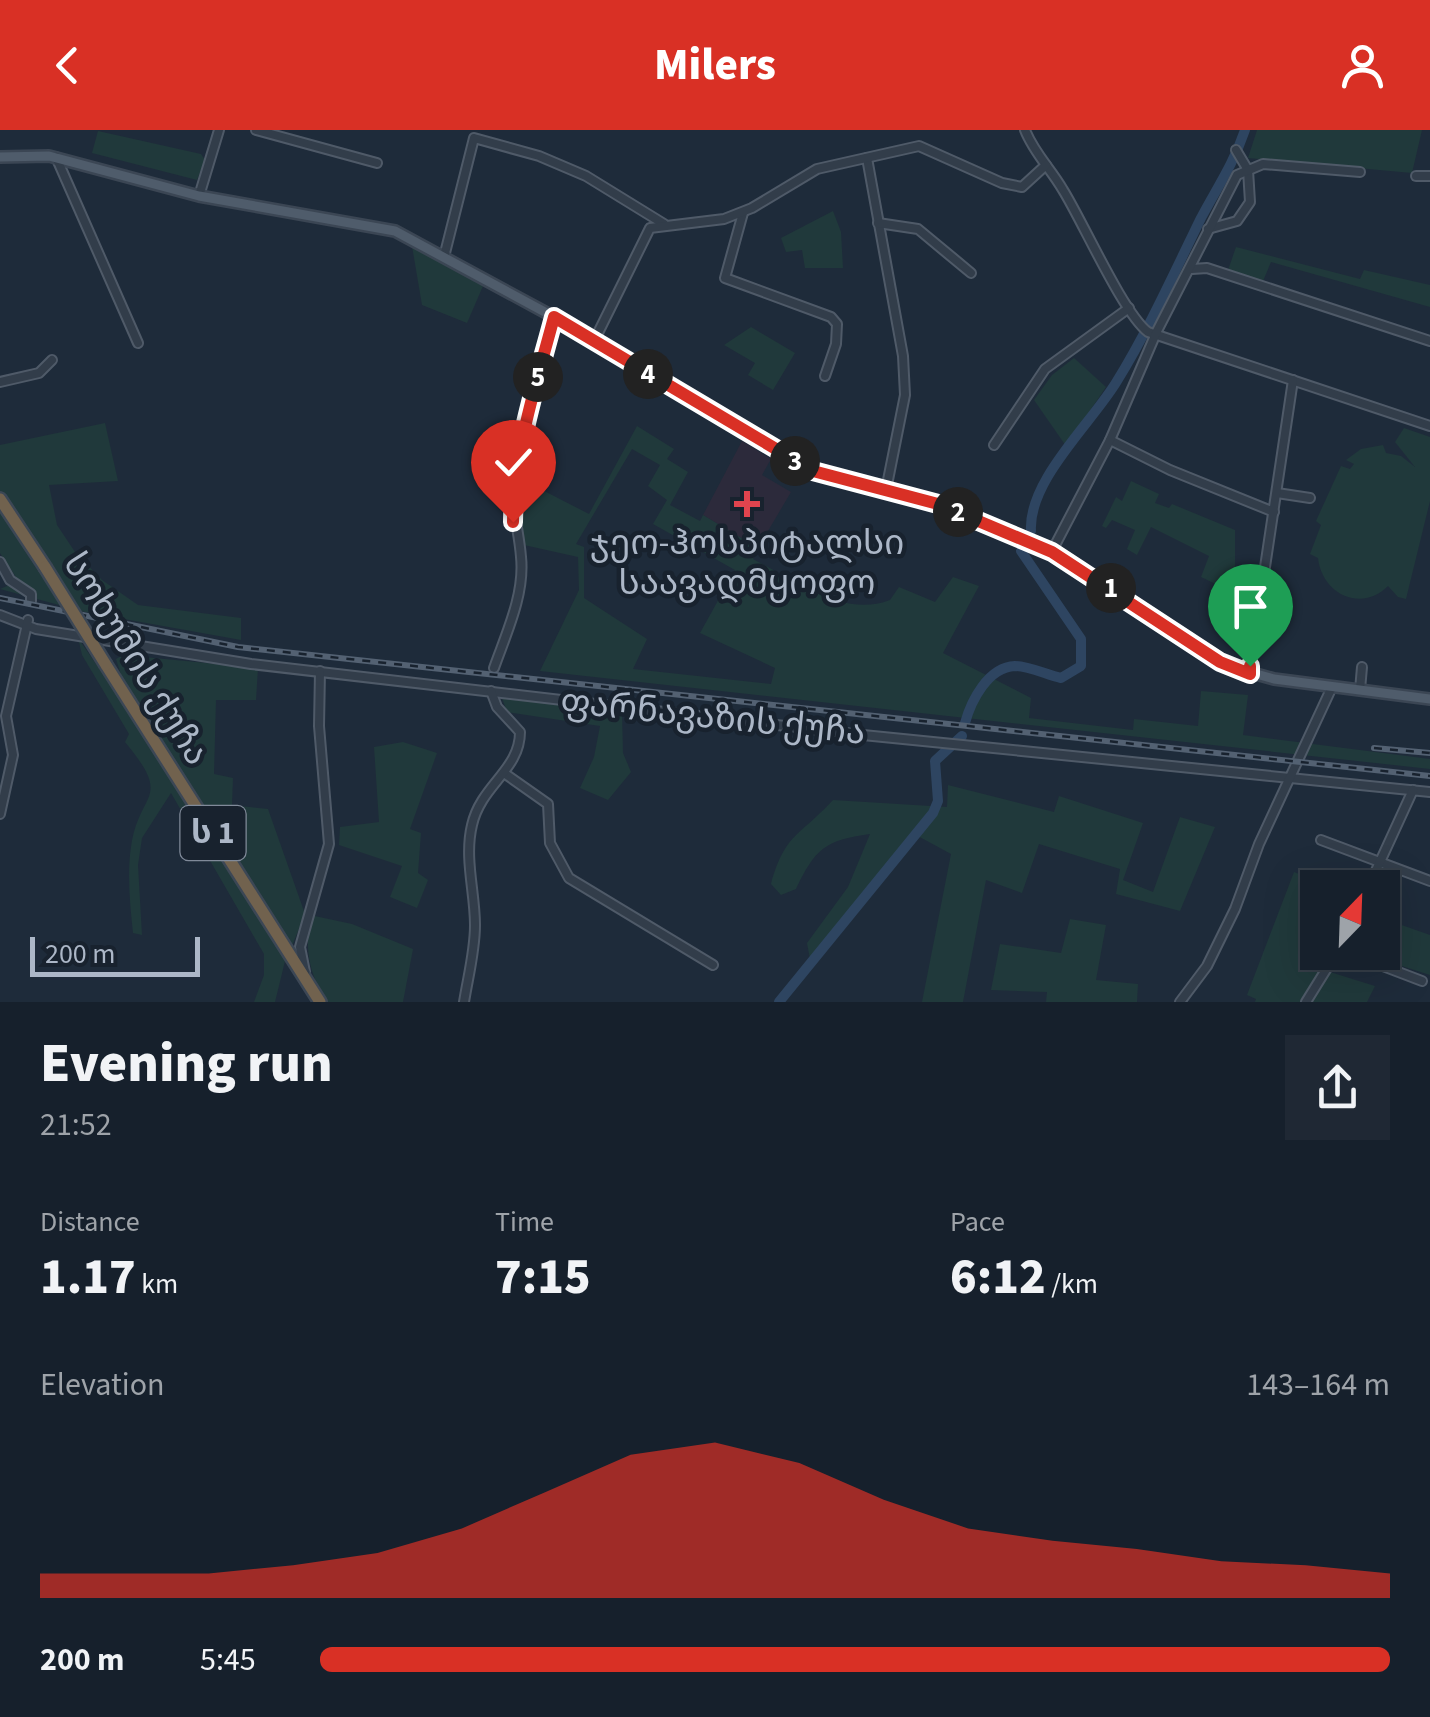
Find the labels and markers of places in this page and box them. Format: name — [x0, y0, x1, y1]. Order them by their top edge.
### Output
pin: 4 — [623, 349, 673, 399]
pin: 5 — [513, 352, 563, 402]
pin — [471, 420, 556, 523]
pin: 3 — [770, 436, 820, 486]
pin: 2 — [933, 487, 983, 537]
marker: ჯეო-ჰოსპიტალსი საავადმყოფო — [734, 491, 760, 517]
place label: ჯეო-ჰოსპიტალსი საავადმყოფო — [590, 518, 904, 608]
pin: 1 — [1086, 563, 1136, 613]
pin — [1208, 564, 1293, 667]

